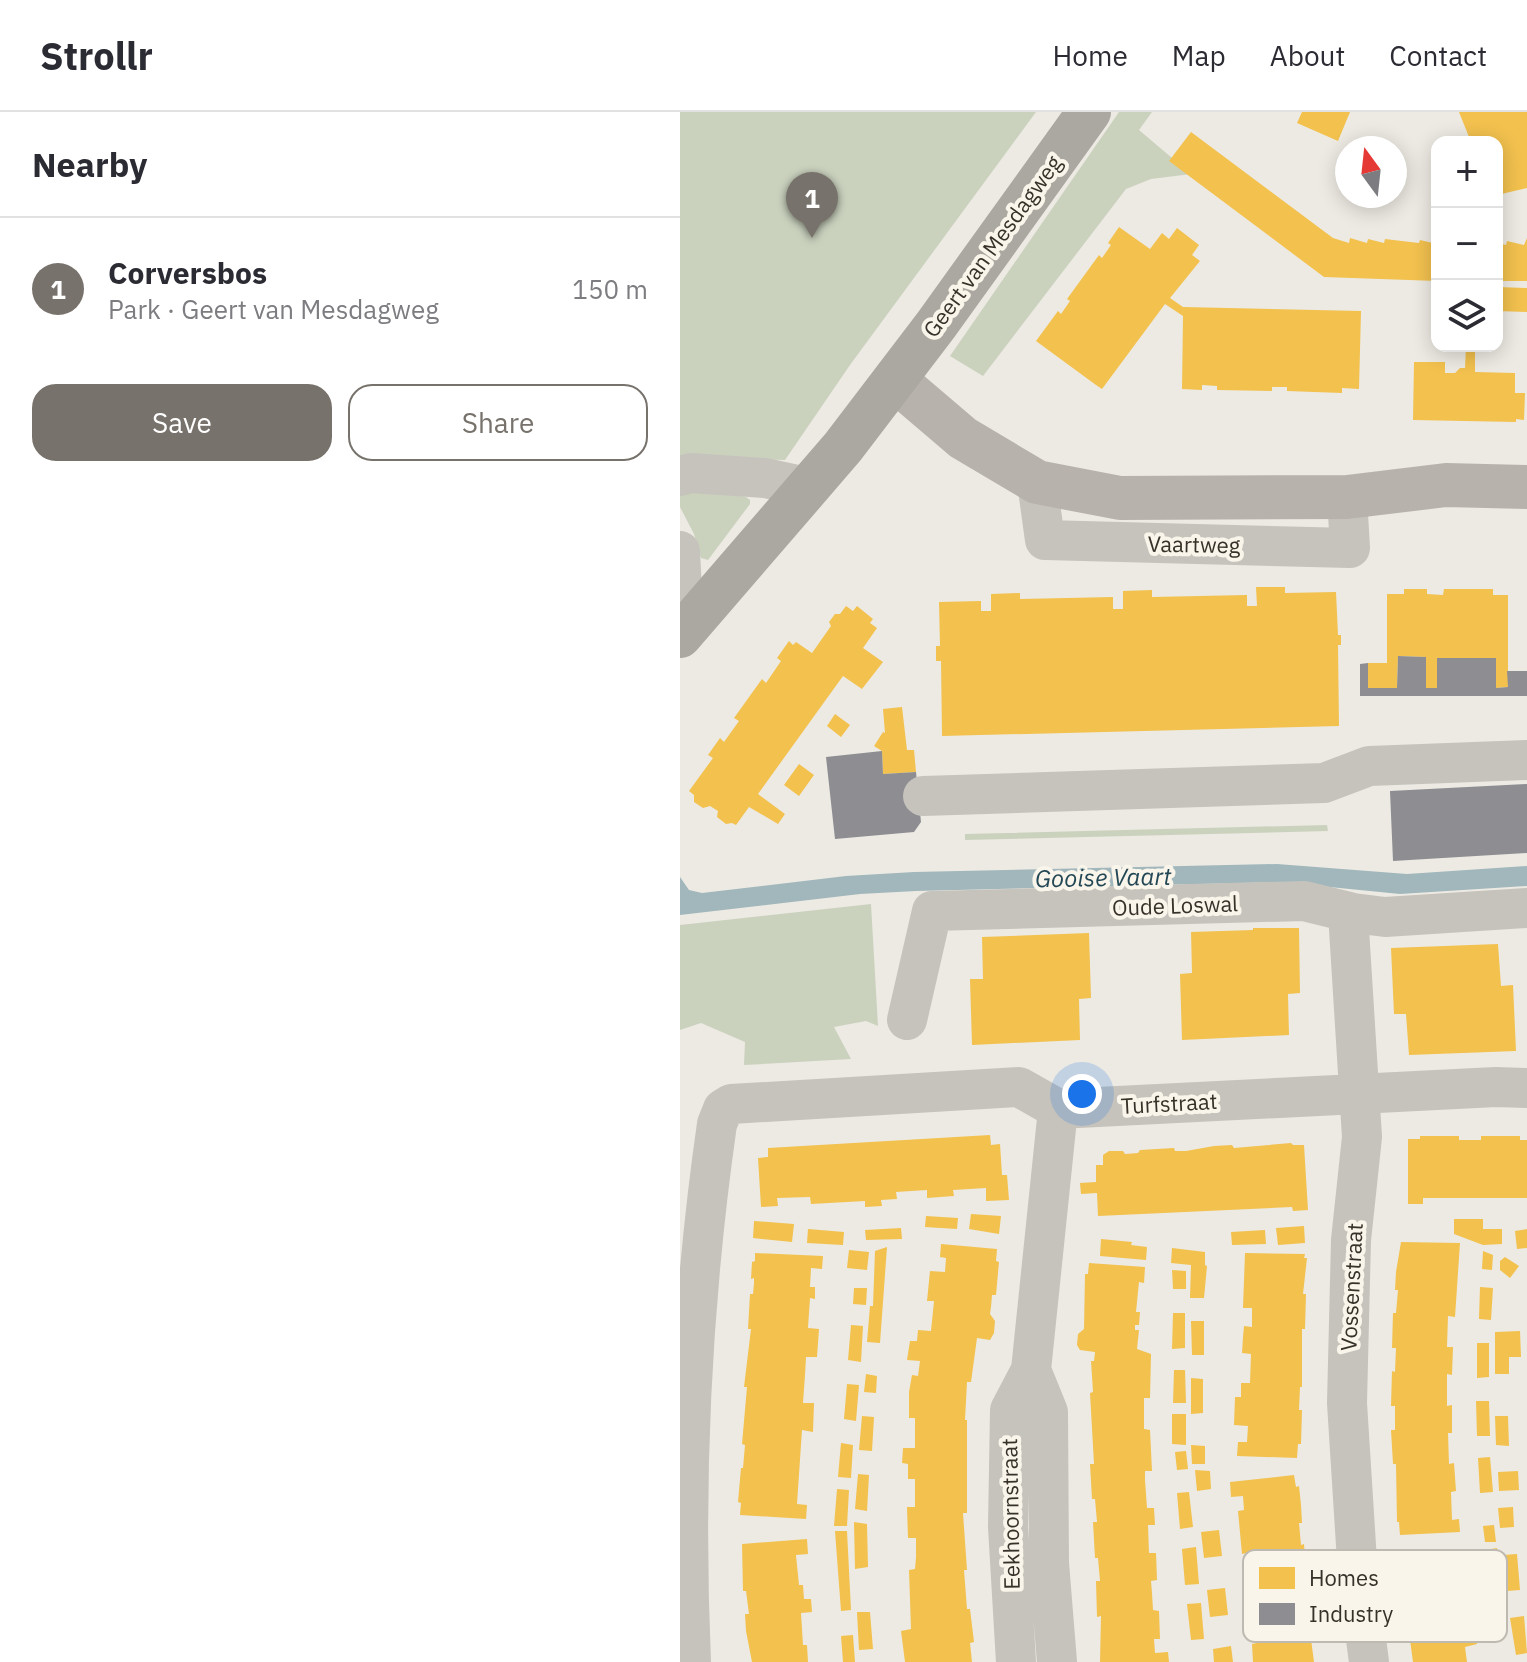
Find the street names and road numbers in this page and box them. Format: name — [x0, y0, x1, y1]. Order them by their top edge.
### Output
street label: Geert van Mesdagweg — [916, 149, 1068, 343]
street label: Vaartweg — [1147, 529, 1241, 559]
street label: Oude Loswal — [1111, 888, 1239, 922]
street label: Turfstraat — [1120, 1086, 1218, 1120]
street label: Vossenstraat — [1333, 1222, 1369, 1352]
street label: Eekhoornstraat — [994, 1438, 1026, 1590]

